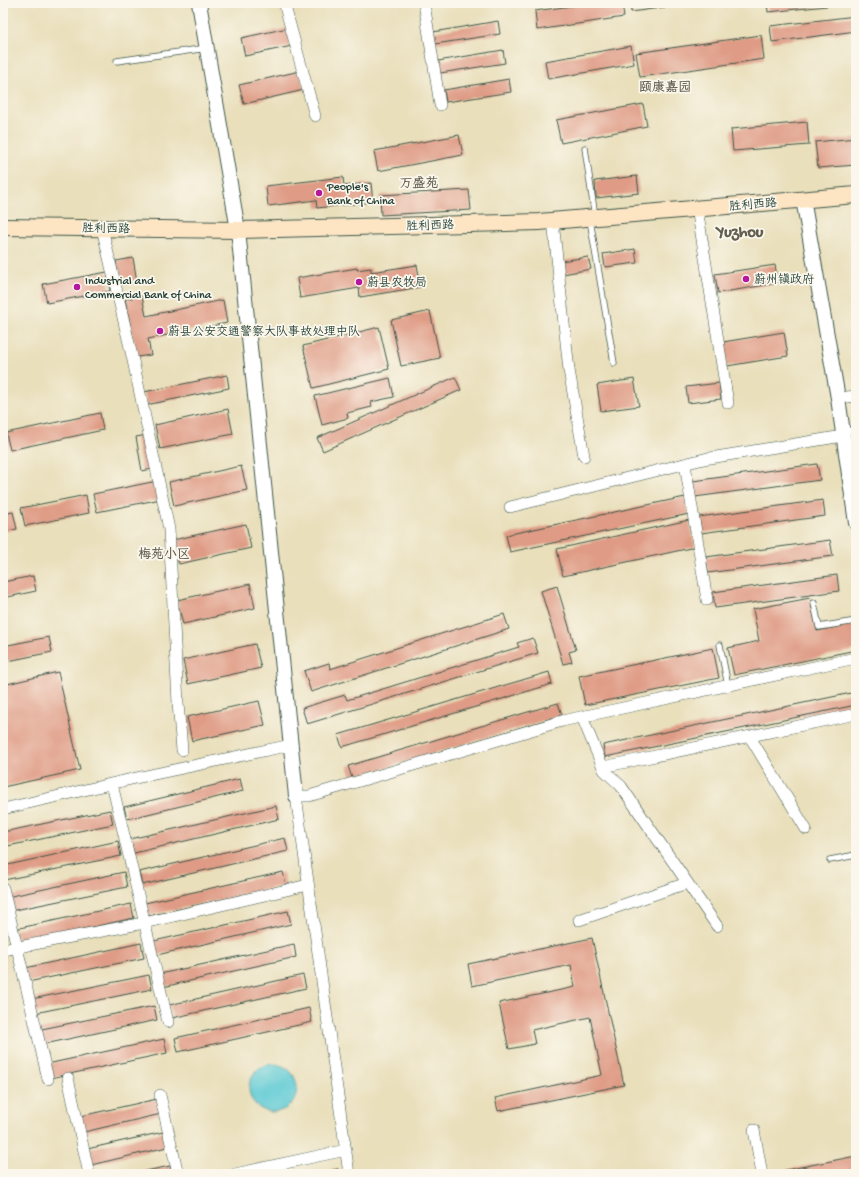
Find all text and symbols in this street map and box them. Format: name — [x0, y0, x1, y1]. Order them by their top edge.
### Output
district label: 颐康嘉园 — [639, 80, 691, 96]
district label: 万盛苑 — [399, 175, 439, 192]
place label: People's Bank of China — [326, 181, 395, 209]
marker: People's Bank of China — [314, 188, 324, 198]
street label: 胜利西路 — [728, 196, 778, 215]
street label: 胜利西路 — [405, 218, 454, 235]
street label: 胜利西路 — [81, 222, 130, 237]
district label: Yuzhou — [715, 224, 764, 243]
place label: 蔚州镇政府 — [754, 272, 814, 288]
marker: 蔚州镇政府 — [741, 274, 751, 284]
place label: Industrial and Commercial Bank of China — [85, 275, 212, 303]
place label: 蔚县农牧局 — [367, 276, 427, 291]
marker: 蔚县农牧局 — [354, 277, 364, 287]
marker: Industrial and Commercial Bank of China — [72, 282, 82, 292]
place label: 蔚县公安交通警察大队事故处理中队 — [168, 324, 360, 340]
marker: 蔚县公安交通警察大队事故处理中队 — [155, 326, 165, 336]
district label: 梅苑小区 — [138, 547, 190, 563]

